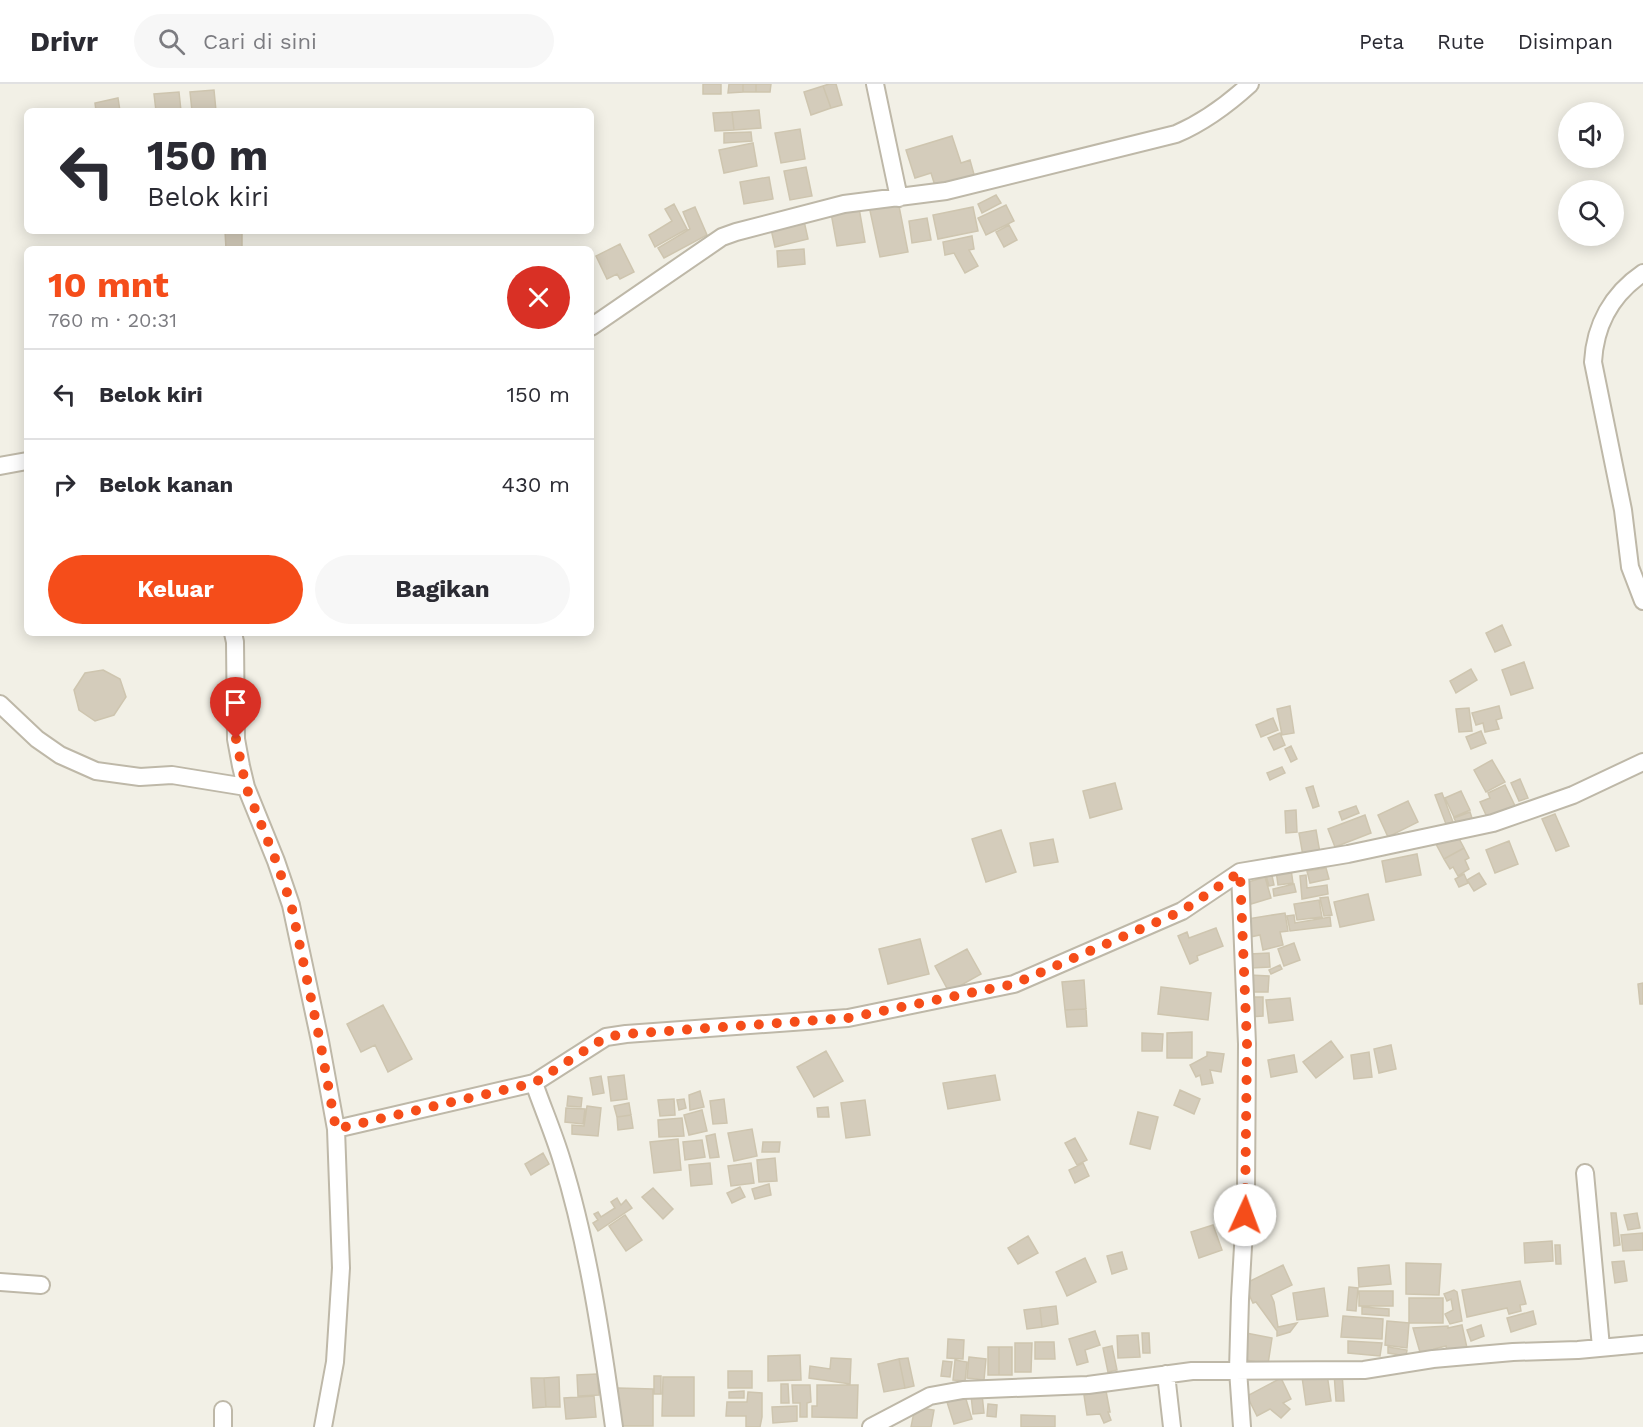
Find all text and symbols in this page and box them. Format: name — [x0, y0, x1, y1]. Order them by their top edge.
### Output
search box — [134, 14, 554, 68]
text: Drivr — [30, 25, 98, 58]
icon: search — [155, 25, 188, 58]
text: Cari di sini — [203, 29, 317, 54]
text: Peta — [1359, 29, 1404, 54]
text: Rute — [1437, 29, 1485, 54]
text: Disimpan — [1518, 29, 1613, 54]
map controls — [1558, 102, 1624, 246]
button: sound — [1558, 102, 1624, 168]
text: 150 m — [147, 131, 268, 180]
icon: left — [48, 132, 126, 210]
button: search — [1558, 180, 1624, 246]
text: Belok kiri — [147, 181, 269, 213]
text: 10 mnt — [48, 264, 169, 306]
button: close — [507, 266, 570, 329]
text: 760 m · 20:31 — [48, 308, 177, 332]
icon: left — [48, 378, 81, 411]
text: Belok kiri — [99, 382, 203, 407]
text: 150 m — [506, 382, 570, 407]
icon: right — [48, 468, 81, 501]
text: Belok kanan — [99, 472, 233, 497]
text: 430 m — [502, 472, 570, 497]
button: Keluar — [48, 555, 303, 624]
button: Bagikan — [315, 555, 570, 624]
pin — [210, 677, 261, 739]
icon: arrive — [219, 686, 252, 719]
position arrow — [1213, 1183, 1277, 1247]

